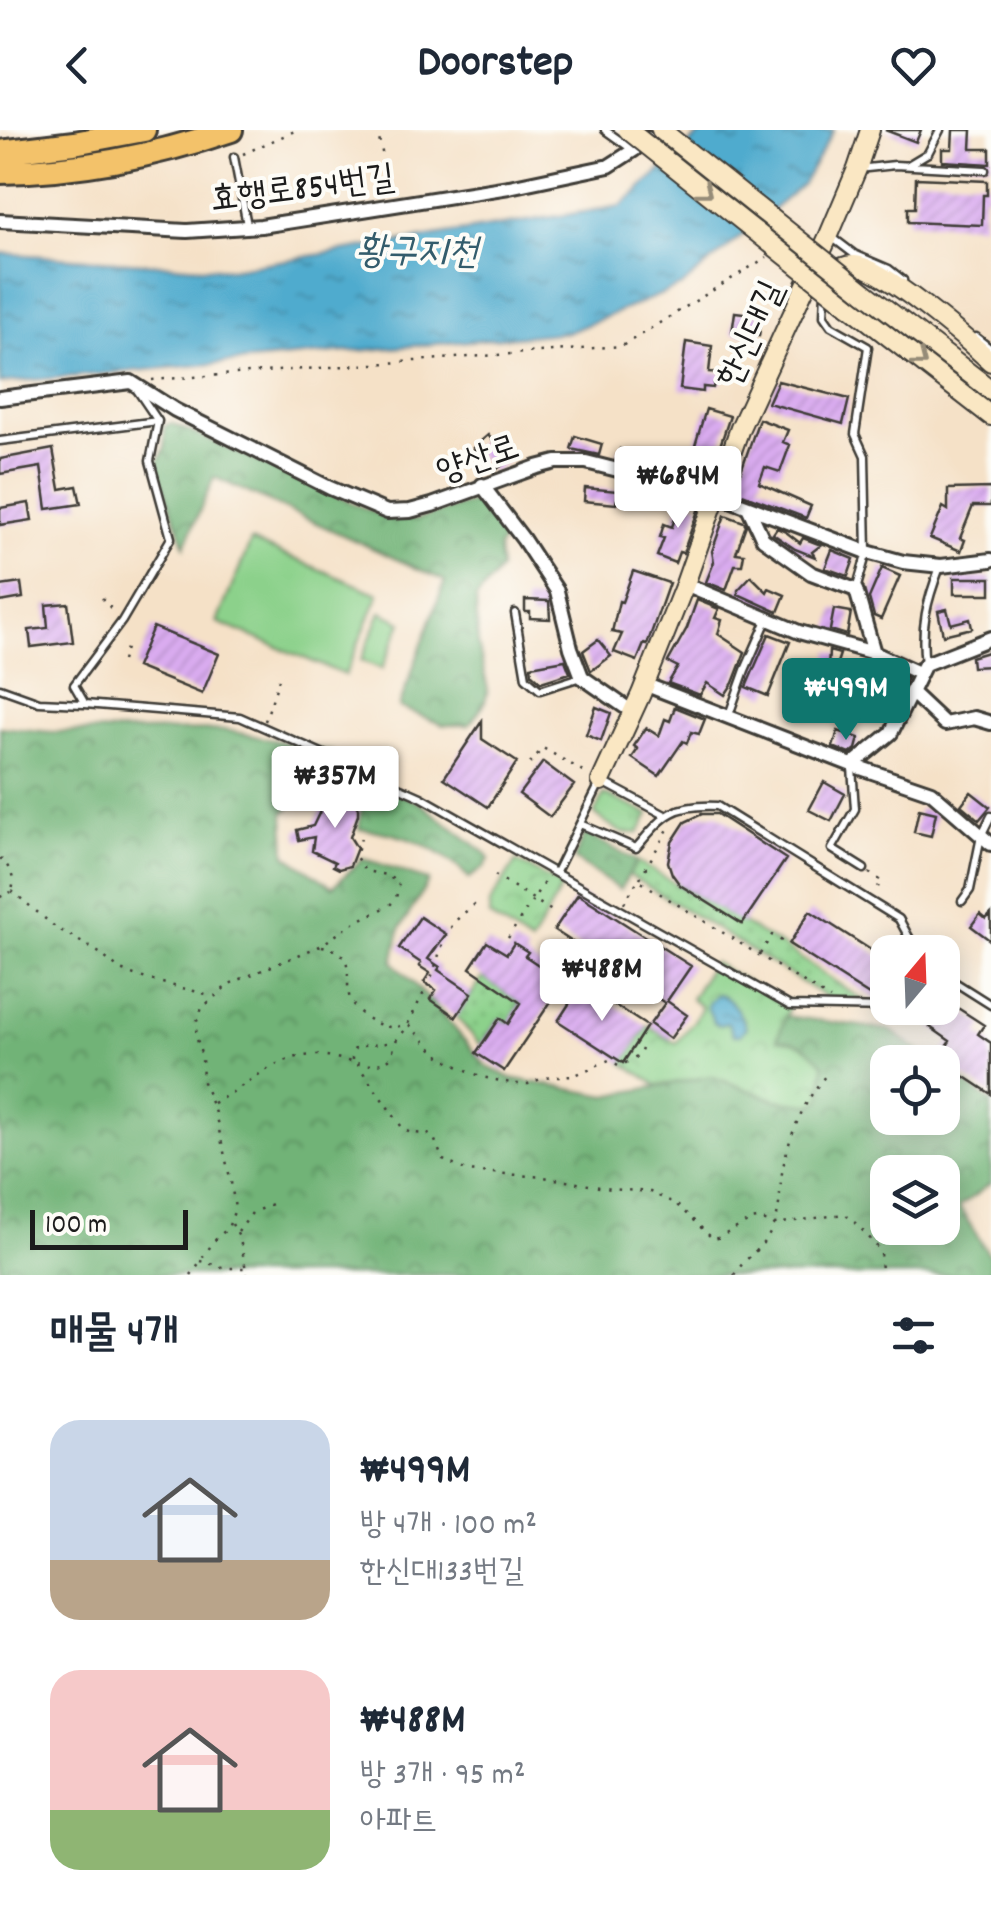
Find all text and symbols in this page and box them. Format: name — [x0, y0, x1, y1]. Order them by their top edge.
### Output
text: Doorstep — [417, 33, 574, 97]
icon: back — [50, 38, 105, 93]
icon: heart — [886, 38, 941, 93]
street label: 효행로854번길 — [207, 155, 398, 227]
one-way arrow — [693, 179, 711, 196]
water label: 황구지천 — [355, 226, 482, 283]
street label: 한신대길 — [706, 273, 799, 397]
one-way arrow — [909, 349, 927, 366]
street label: 양산로 — [431, 424, 527, 499]
pin: ₩684M — [608, 446, 748, 531]
text: ₩684M — [636, 455, 720, 501]
pin: ₩499M — [776, 658, 916, 743]
text: ₩499M — [804, 667, 888, 713]
pin: ₩357M — [265, 746, 405, 831]
text: ₩357M — [294, 755, 376, 801]
north arrow — [870, 935, 960, 1025]
map controls — [870, 935, 960, 1245]
pin: ₩488M — [532, 939, 672, 1024]
text: ₩488M — [562, 948, 642, 994]
button: locate — [870, 1045, 960, 1135]
button: layers — [870, 1155, 960, 1245]
scale bar — [30, 1205, 188, 1250]
text: 100 m — [45, 1207, 107, 1247]
text: 매물 4개 — [50, 1306, 178, 1366]
icon: filters — [886, 1308, 941, 1363]
text: ₩499M — [360, 1443, 470, 1503]
icon: home — [130, 1460, 250, 1580]
text: 방 4개 · 100 m² — [360, 1504, 537, 1550]
text: 한신대133번길 — [360, 1551, 524, 1597]
text: ₩488M — [360, 1693, 466, 1753]
icon: home — [130, 1710, 250, 1830]
text: 방 3개 · 95 m² — [360, 1754, 525, 1800]
text: 아파트 — [360, 1801, 437, 1847]

